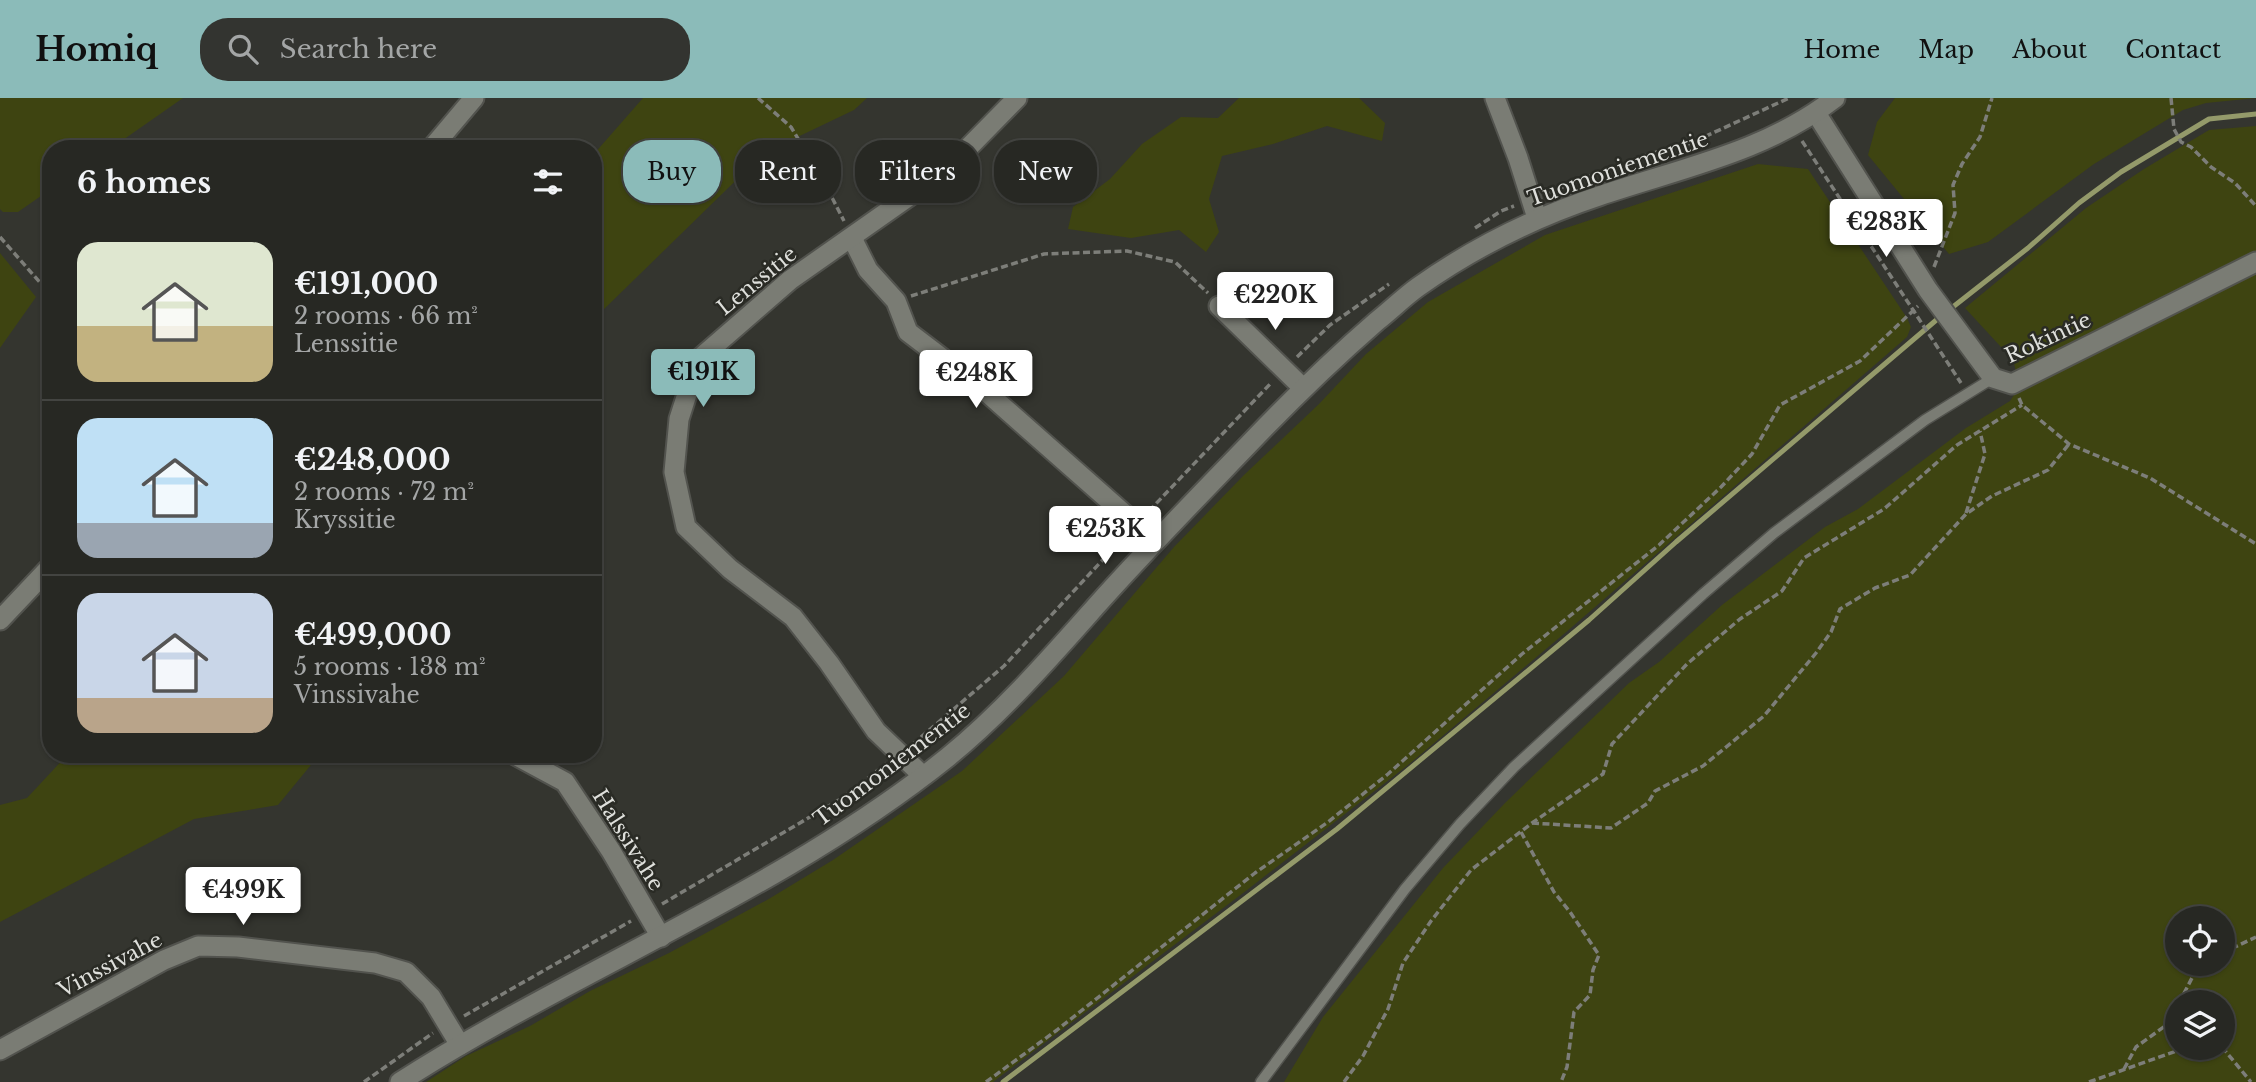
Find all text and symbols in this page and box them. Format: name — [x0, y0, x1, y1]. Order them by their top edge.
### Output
search box — [200, 18, 690, 81]
text: Homiq — [35, 29, 158, 70]
icon: search — [224, 30, 262, 68]
text: Search here — [280, 33, 437, 65]
text: Home — [1804, 35, 1880, 64]
text: Map — [1918, 35, 1974, 64]
text: About — [2012, 35, 2087, 64]
text: Contact — [2125, 35, 2221, 64]
street label: Tuomoniementie — [1524, 126, 1712, 212]
chip: Buy — [623, 140, 721, 203]
chip: Rent — [735, 140, 841, 203]
chip: Filters — [855, 140, 980, 203]
chip: New — [994, 140, 1097, 203]
icon: filters — [529, 163, 567, 201]
text: 6 homes — [77, 164, 211, 201]
pin: €283K — [1837, 200, 1935, 259]
text: €283K — [1846, 208, 1926, 236]
street label: Lenssitie — [712, 241, 802, 321]
text: €191,000 — [294, 265, 438, 302]
icon: home — [133, 270, 217, 354]
pin: €220K — [1226, 272, 1324, 332]
text: €220K — [1233, 281, 1317, 309]
text: 2 rooms · 66 m² — [294, 302, 478, 330]
street label: Rokintie — [2001, 307, 2095, 369]
text: Lenssitie — [294, 330, 398, 358]
pin: €191K — [654, 350, 752, 409]
pin: €248K — [927, 350, 1025, 410]
text: €191K — [667, 358, 739, 386]
text: €248K — [935, 359, 1017, 387]
text: €248,000 — [294, 441, 451, 478]
icon: home — [133, 446, 217, 530]
text: 2 rooms · 72 m² — [294, 478, 474, 506]
text: Kryssitie — [294, 506, 396, 534]
pin: €253K — [1056, 506, 1154, 566]
text: €253K — [1065, 515, 1145, 543]
text: €499,000 — [294, 616, 452, 653]
icon: home — [133, 621, 217, 705]
text: 5 rooms · 138 m² — [294, 653, 486, 681]
text: Vinssivahe — [294, 681, 420, 709]
street label: Tuomoniementie — [808, 698, 976, 832]
street label: Halssivahe — [587, 784, 669, 896]
pin: €499K — [194, 868, 292, 927]
text: €499K — [202, 876, 284, 904]
map controls — [2165, 906, 2235, 1060]
button: locate — [2165, 906, 2235, 976]
street label: Vinssivahe — [52, 927, 167, 1004]
button: layers — [2165, 990, 2235, 1060]

